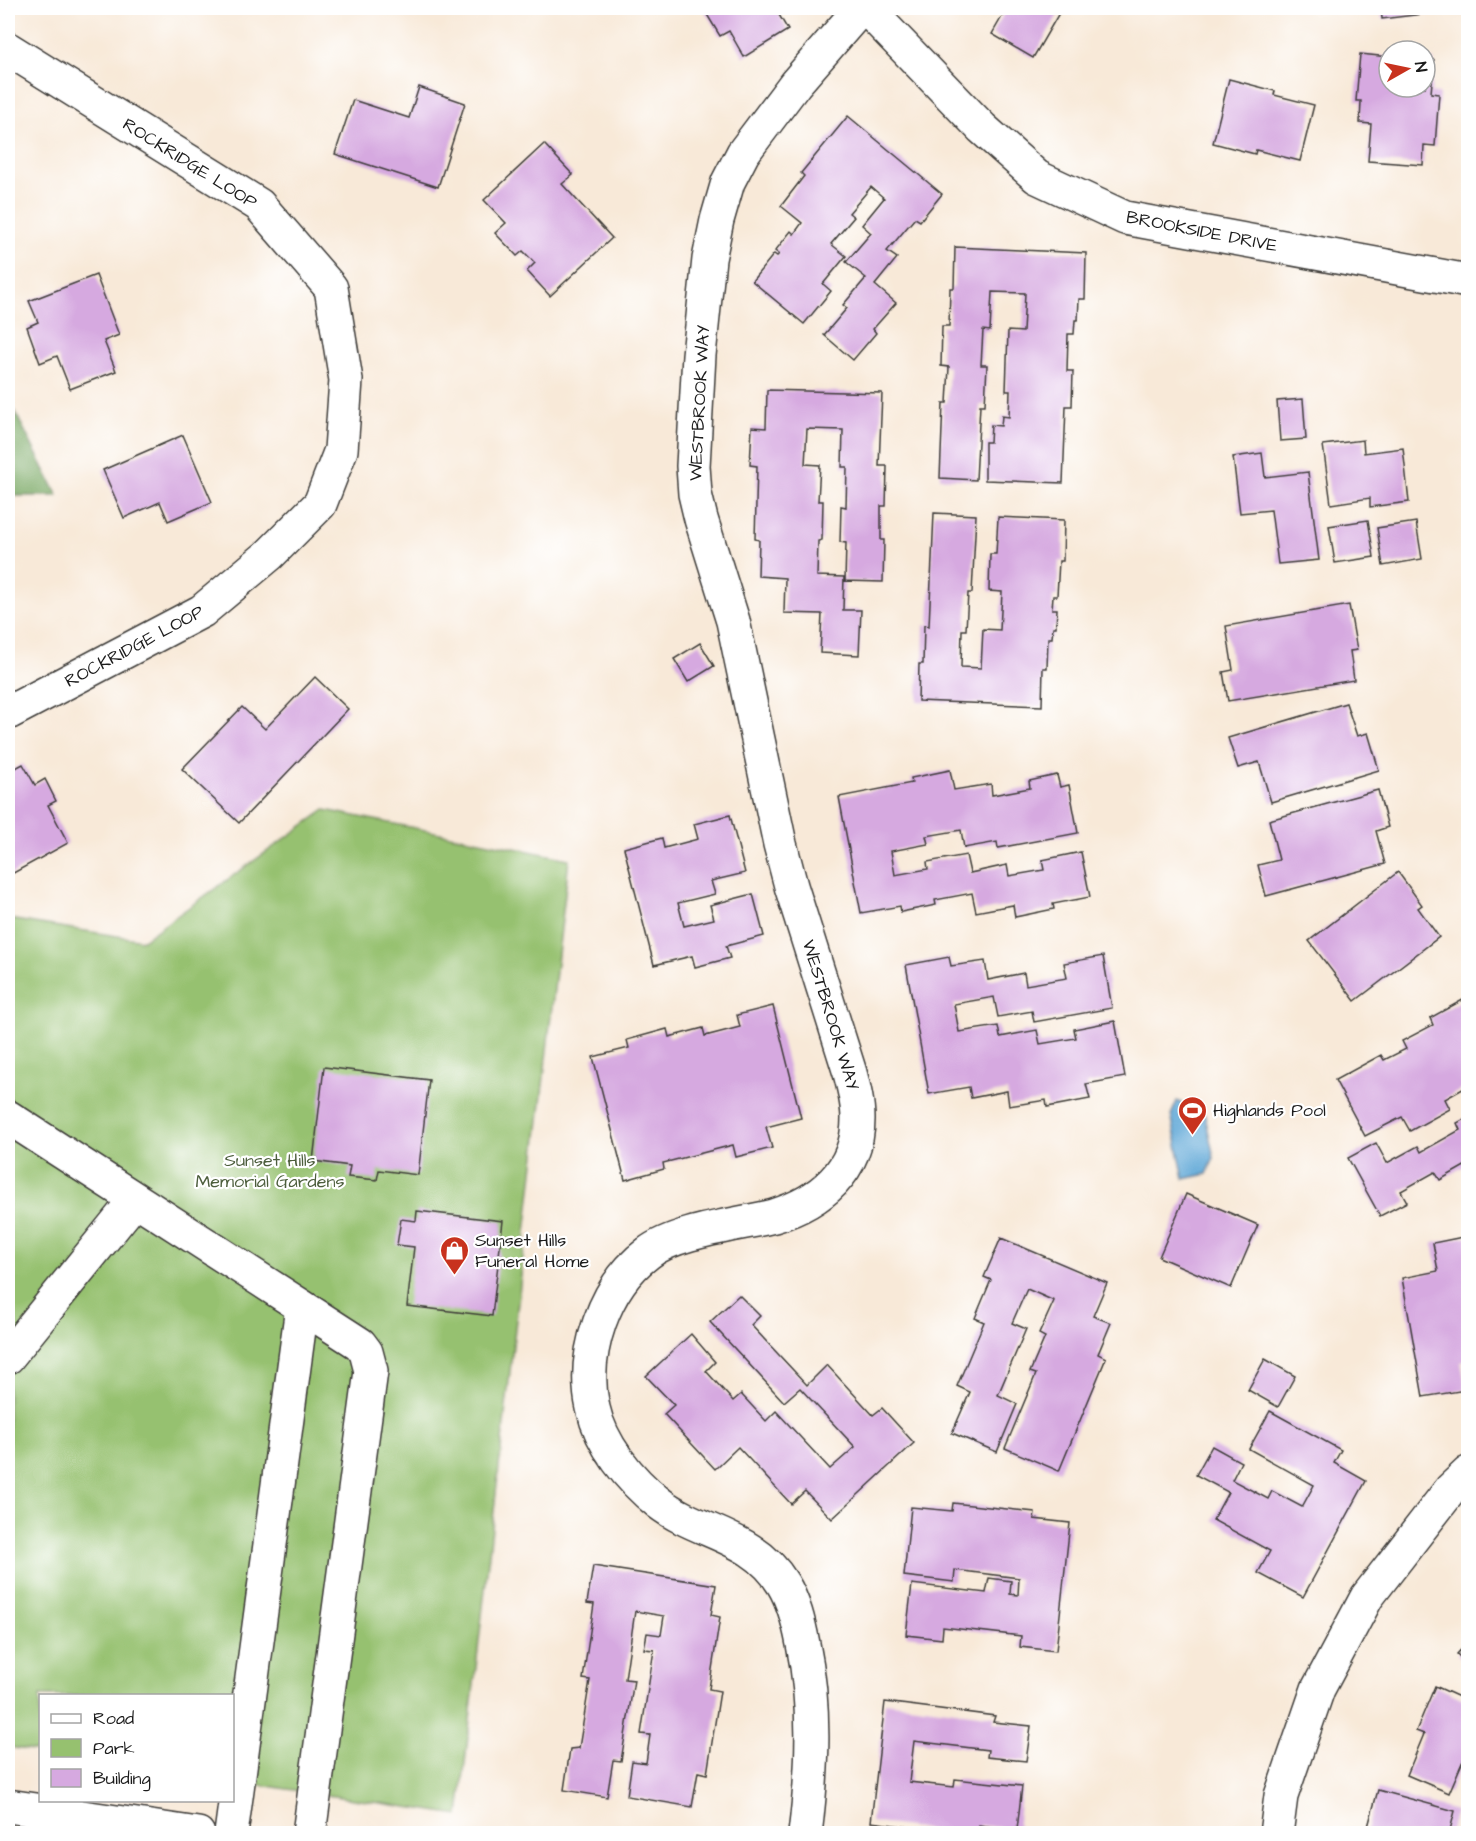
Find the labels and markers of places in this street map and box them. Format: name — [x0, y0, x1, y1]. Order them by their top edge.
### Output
sports icon: Highlands Pool — [1176, 1094, 1208, 1136]
place label: Highlands Pool — [1213, 1098, 1326, 1124]
place label: Sunset Hills Funeral Home — [475, 1228, 590, 1274]
shop icon: Sunset Hills Funeral Home — [438, 1234, 470, 1276]

